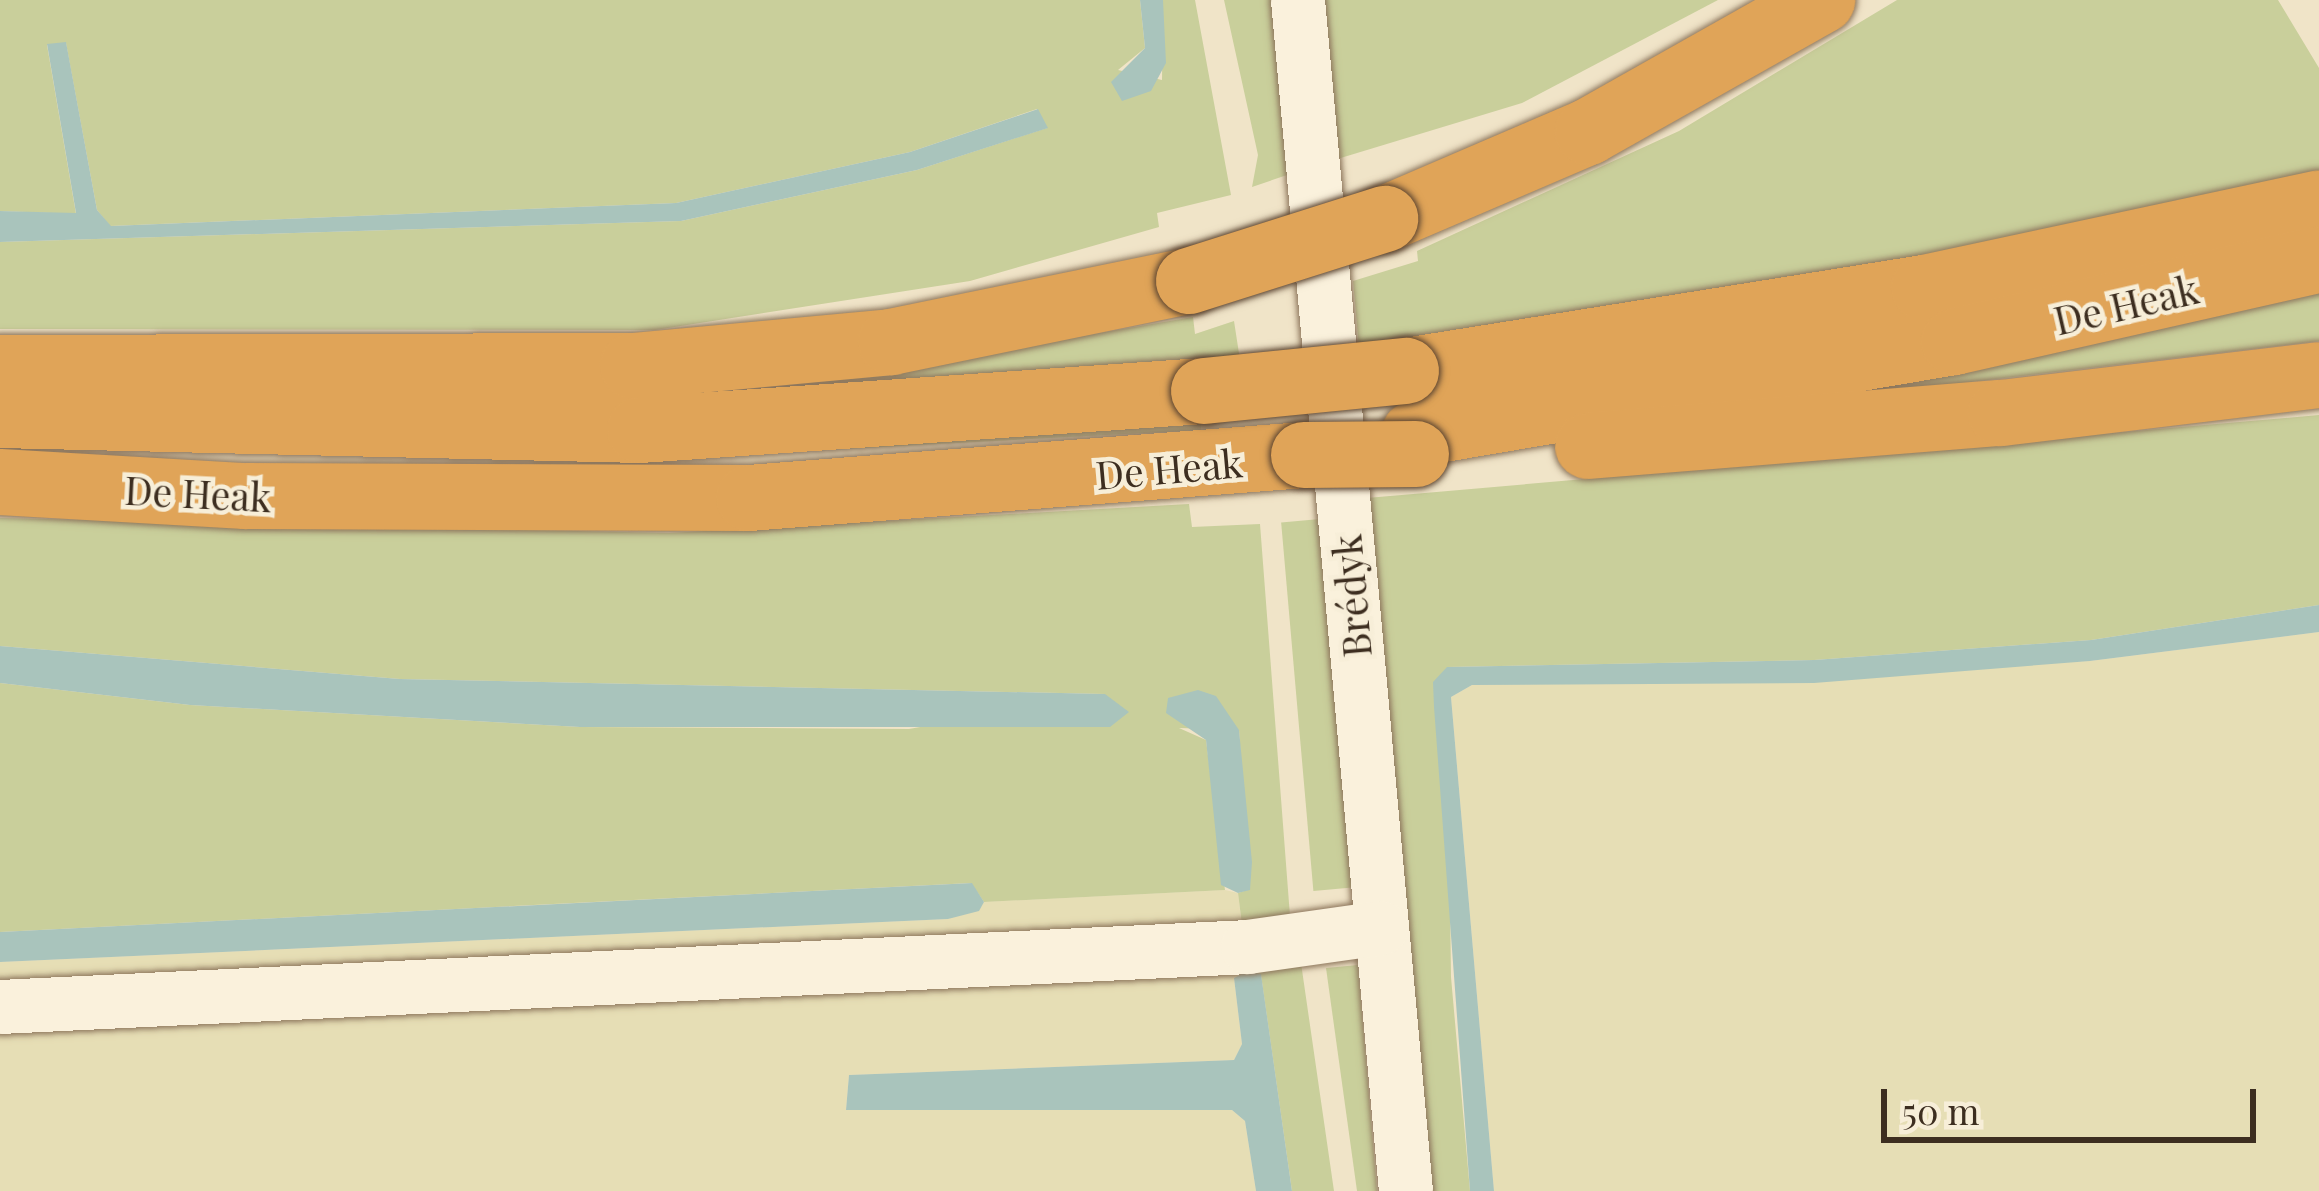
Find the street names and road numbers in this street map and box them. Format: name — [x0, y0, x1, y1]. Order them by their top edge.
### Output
street label: De Heak — [2049, 265, 2203, 343]
street label: De Heak — [1094, 438, 1244, 498]
street label: De Heak — [123, 466, 273, 520]
street label: Brédyk — [1322, 533, 1380, 659]

